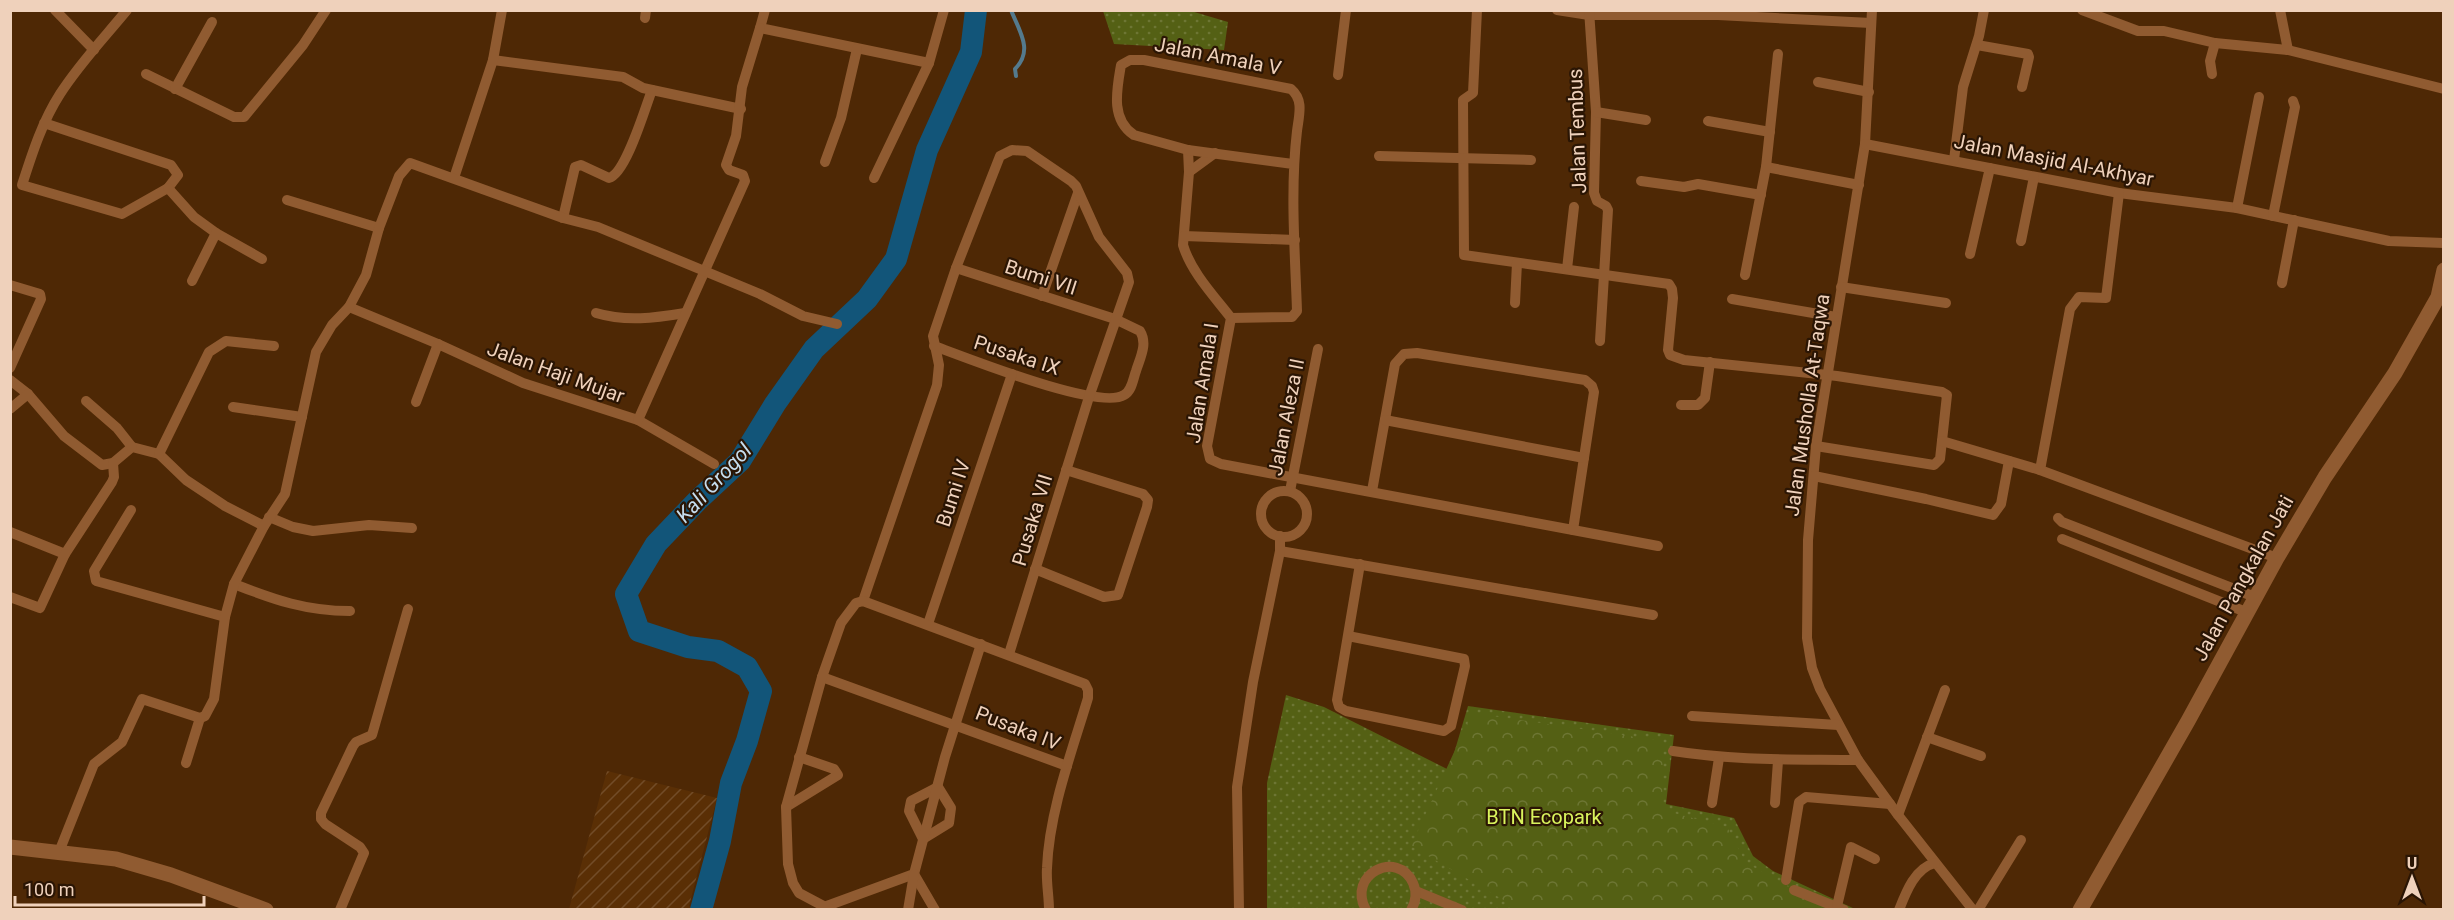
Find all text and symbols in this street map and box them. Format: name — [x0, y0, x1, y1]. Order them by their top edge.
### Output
street label: Jalan Amala V — [1153, 32, 1284, 80]
street label: Jalan Tembus — [1563, 68, 1591, 194]
street label: Jalan Masjid Al-Akhyar — [1952, 129, 2156, 191]
street label: Bumi VII — [1002, 254, 1080, 300]
street label: Jalan Musholla At-Taqwa — [1780, 292, 1834, 518]
street label: Jalan Amala I — [1181, 321, 1223, 445]
street label: Pusaka IX — [971, 330, 1063, 380]
street label: Jalan Haji Mujar — [484, 336, 628, 408]
street label: Jalan Aleza II — [1263, 356, 1309, 478]
water label: Kali Grogol — [671, 438, 757, 527]
street label: Bumi IV — [931, 456, 975, 530]
street label: Pusaka VII — [1007, 471, 1057, 569]
street label: Jalan Pangkalan Jati — [2188, 491, 2298, 665]
street label: Pusaka IV — [972, 701, 1064, 755]
park label: BTN Ecopark — [1486, 805, 1603, 829]
north arrow — [2382, 848, 2442, 908]
text: U — [2407, 854, 2417, 873]
scale bar — [15, 869, 204, 907]
text: 100 m — [24, 879, 75, 900]

